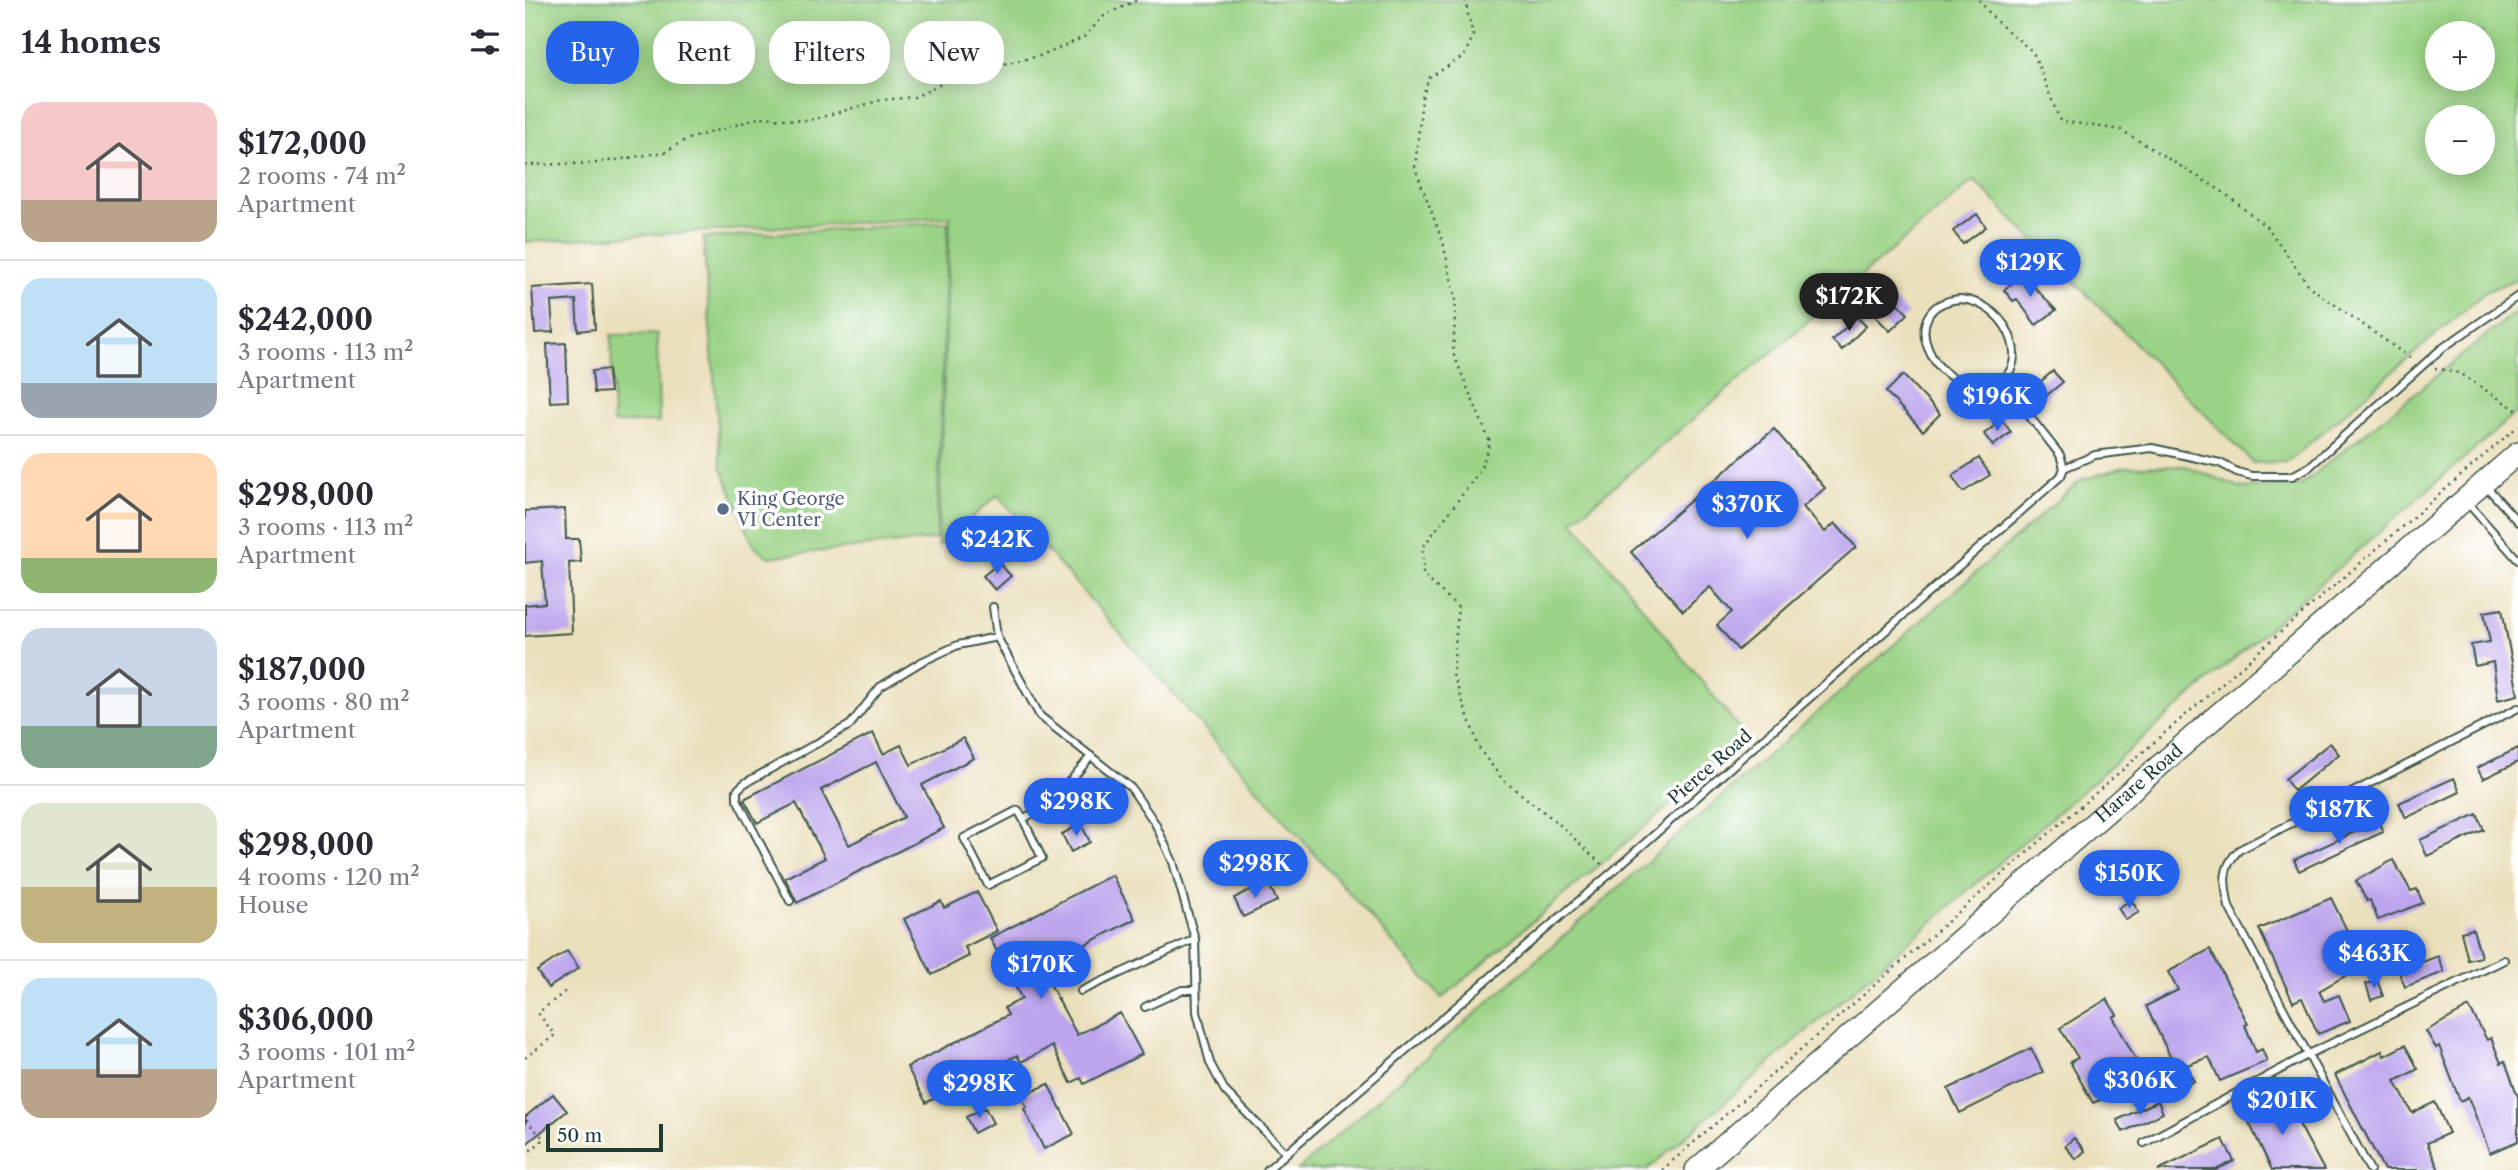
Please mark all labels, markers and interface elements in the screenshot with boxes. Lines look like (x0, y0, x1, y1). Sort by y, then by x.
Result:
chip: Buy (546, 21, 639, 84)
chip: Rent (653, 21, 755, 84)
chip: Filters (769, 21, 890, 84)
chip: New (904, 21, 1004, 84)
map controls (2425, 21, 2495, 175)
button: + (2425, 21, 2495, 91)
icon: filters (466, 23, 504, 61)
text: 14 homes (21, 24, 161, 61)
button: − (2425, 105, 2495, 175)
text: $172,000 (238, 125, 367, 162)
icon: home (77, 130, 161, 214)
text: 2 rooms · 74 m² (238, 162, 406, 190)
text: Apartment (238, 190, 356, 218)
pin: $129K (1981, 240, 2079, 299)
text: $129K (1996, 248, 2064, 276)
pin: $172K (1800, 274, 1898, 333)
text: $172K (1815, 282, 1883, 310)
text: $242,000 (238, 301, 373, 338)
icon: home (77, 306, 161, 390)
text: 3 rooms · 113 m² (238, 338, 414, 366)
text: Apartment (238, 366, 356, 394)
pin: $196K (1948, 374, 2046, 433)
text: $196K (1962, 382, 2032, 410)
text: $298,000 (238, 476, 374, 513)
icon: home (77, 481, 161, 565)
pin: $370K (1698, 482, 1796, 541)
place label: King George VI Center (736, 488, 845, 531)
text: $370K (1712, 490, 1782, 518)
marker: King George VI Center (715, 501, 731, 517)
text: 3 rooms · 113 m² (238, 513, 414, 541)
pin: $242K (948, 516, 1046, 576)
text: $242K (961, 525, 1033, 553)
text: Apartment (238, 541, 356, 569)
text: $187,000 (238, 651, 366, 688)
icon: home (77, 656, 161, 740)
text: 3 rooms · 80 m² (238, 688, 410, 716)
text: Apartment (238, 716, 356, 744)
street label: Pierce Road (1664, 725, 1756, 809)
street label: Harare Road (2091, 739, 2187, 827)
pin: $298K (1027, 778, 1125, 838)
pin: $187K (2290, 786, 2388, 846)
text: $298K (1040, 787, 1112, 815)
text: $187K (2305, 795, 2373, 823)
text: $298,000 (238, 826, 374, 863)
icon: home (77, 831, 161, 915)
pin: $298K (1206, 841, 1304, 900)
text: $298K (1219, 849, 1291, 877)
pin: $150K (2080, 850, 2178, 910)
text: $150K (2095, 859, 2163, 887)
text: 4 rooms · 120 m² (238, 863, 420, 891)
text: House (238, 891, 308, 919)
pin: $463K (2325, 930, 2423, 990)
text: $463K (2338, 939, 2410, 967)
pin: $170K (992, 942, 1090, 1001)
text: $170K (1007, 950, 1075, 978)
text: $306,000 (238, 1001, 374, 1038)
icon: home (77, 1006, 161, 1090)
text: 3 rooms · 101 m² (238, 1038, 415, 1066)
pin: $306K (2091, 1058, 2189, 1117)
pin: $298K (930, 1060, 1028, 1120)
text: Apartment (238, 1066, 356, 1094)
text: $306K (2104, 1066, 2176, 1094)
text: $298K (943, 1069, 1015, 1097)
pin: $201K (2233, 1078, 2331, 1137)
text: $201K (2247, 1086, 2317, 1114)
scale bar (546, 1121, 663, 1153)
text: 50 m (557, 1124, 602, 1147)

